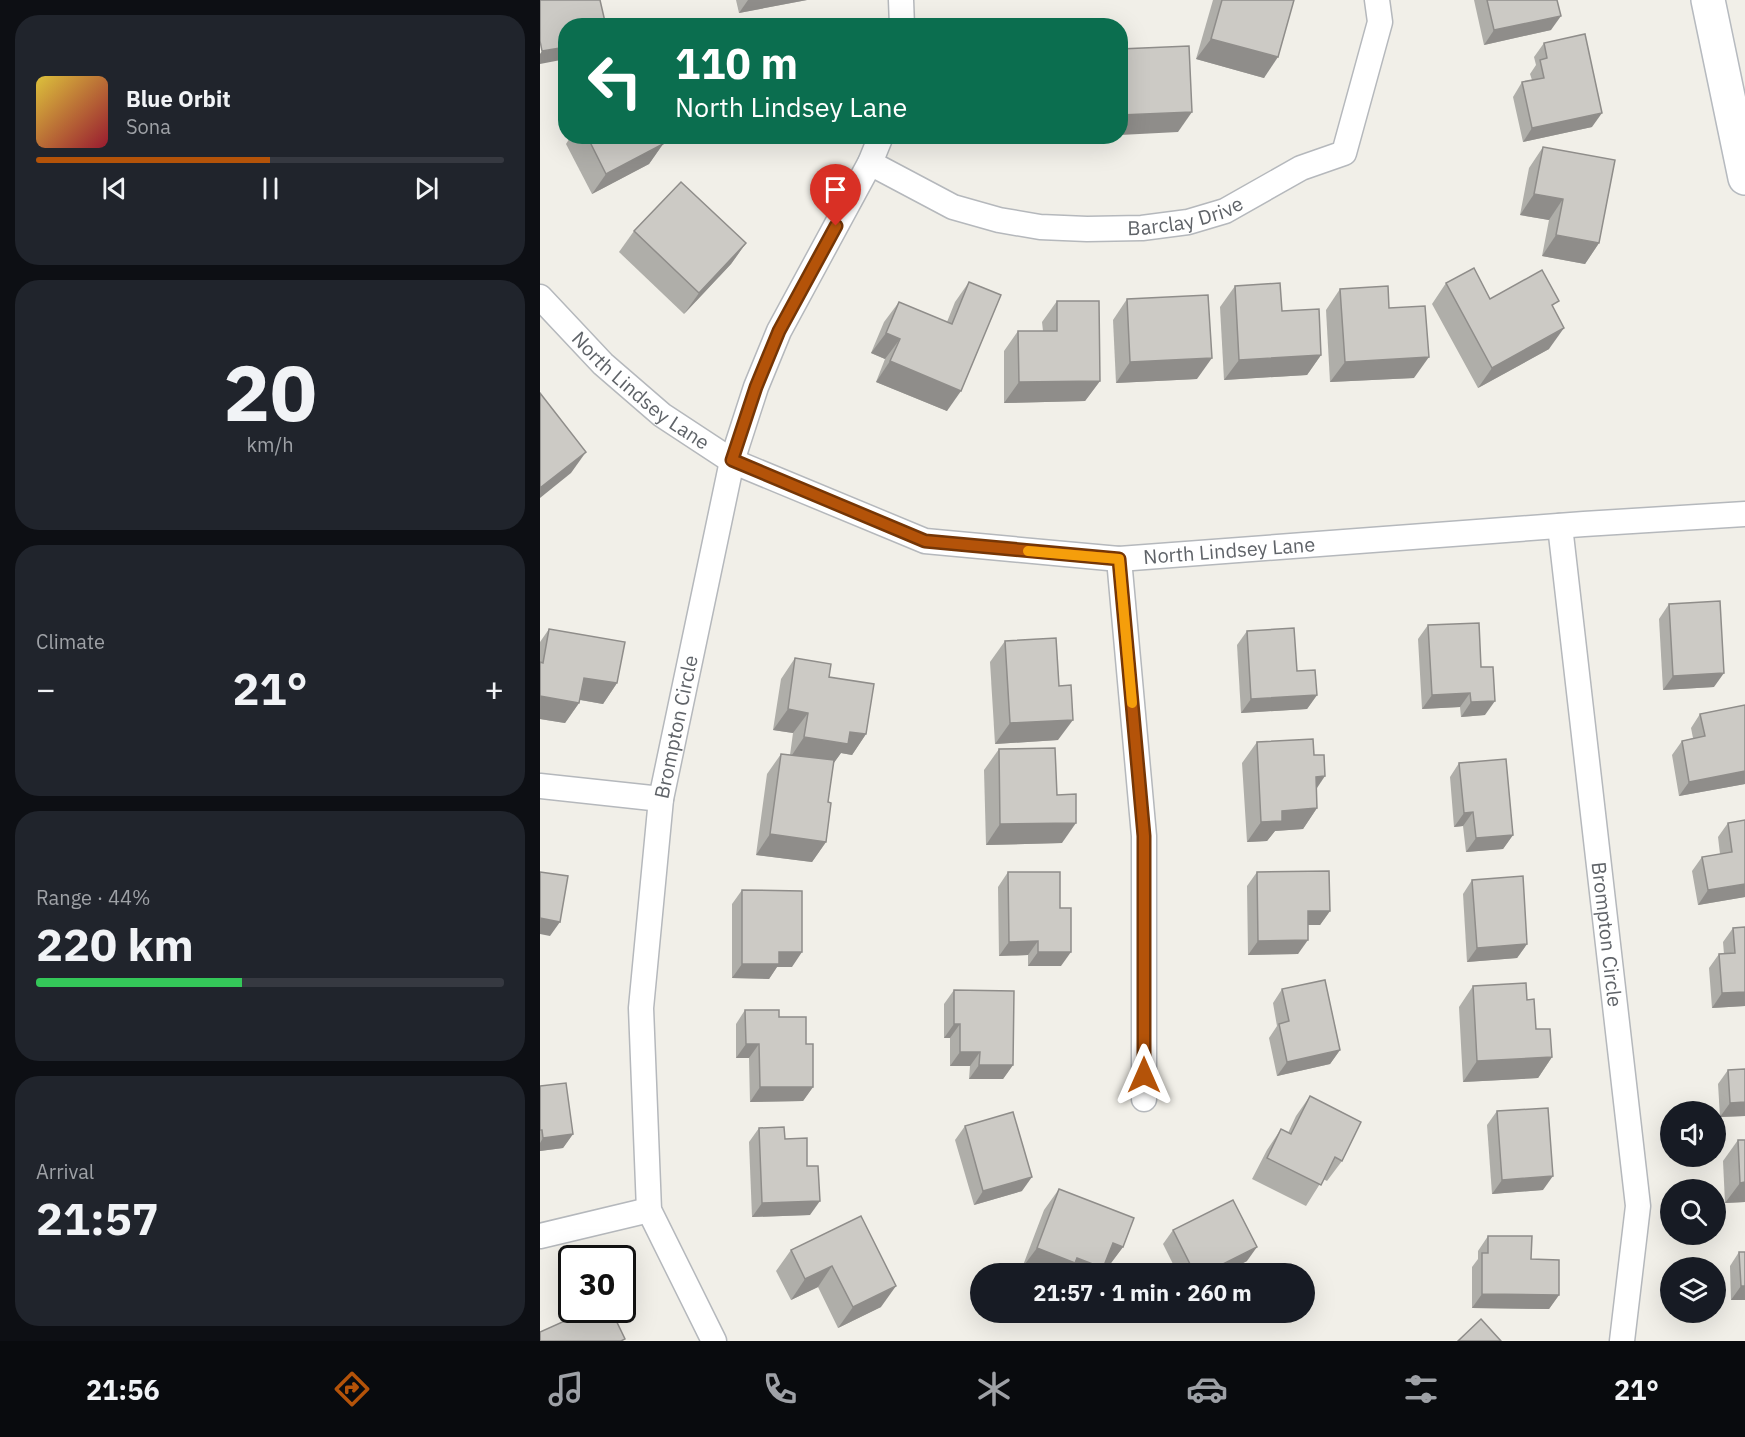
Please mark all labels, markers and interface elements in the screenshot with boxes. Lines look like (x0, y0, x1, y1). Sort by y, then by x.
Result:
text: 110 m (675, 36, 798, 91)
icon: left (576, 42, 654, 120)
text: Blue Orbit (126, 84, 231, 113)
text: North Lindsey Lane (675, 89, 907, 124)
text: Sona (126, 113, 171, 140)
pin (810, 164, 861, 226)
icon: previous (98, 172, 131, 205)
icon: pause (254, 172, 287, 205)
icon: next (410, 172, 443, 205)
icon: arrive (819, 173, 852, 206)
street label: Barclay Drive (1127, 190, 1248, 241)
street label: North Lindsey Lane (566, 325, 715, 456)
text: 20 (223, 341, 317, 442)
text: km/h (246, 431, 294, 458)
street label: North Lindsey Lane (1142, 530, 1316, 570)
text: Climate (36, 628, 105, 655)
street label: Brompton Circle (647, 653, 704, 801)
text: 21° (232, 659, 308, 717)
text: − (36, 667, 56, 710)
text: + (484, 667, 504, 710)
street label: Brompton Circle (1586, 860, 1629, 1008)
text: Range · 44% (36, 884, 151, 911)
text: 220 km (36, 915, 194, 973)
position arrow (1112, 1043, 1176, 1107)
map controls (1660, 1101, 1726, 1323)
button: sound (1660, 1101, 1726, 1167)
text: Arrival (36, 1158, 94, 1185)
button: search (1660, 1179, 1726, 1245)
text: 21:57 (36, 1189, 159, 1247)
speed limit sign: 30 (558, 1245, 636, 1323)
button: layers (1660, 1257, 1726, 1323)
text: 21:57 · 1 min · 260 m (1033, 1278, 1252, 1307)
icon: directions (331, 1368, 373, 1410)
icon: music (545, 1368, 587, 1410)
icon: phone (759, 1368, 801, 1410)
icon: climate (973, 1368, 1015, 1410)
icon: car (1186, 1368, 1228, 1410)
icon: filters (1400, 1368, 1442, 1410)
text: 21:56 (86, 1372, 160, 1407)
text: 21° (1614, 1372, 1659, 1407)

